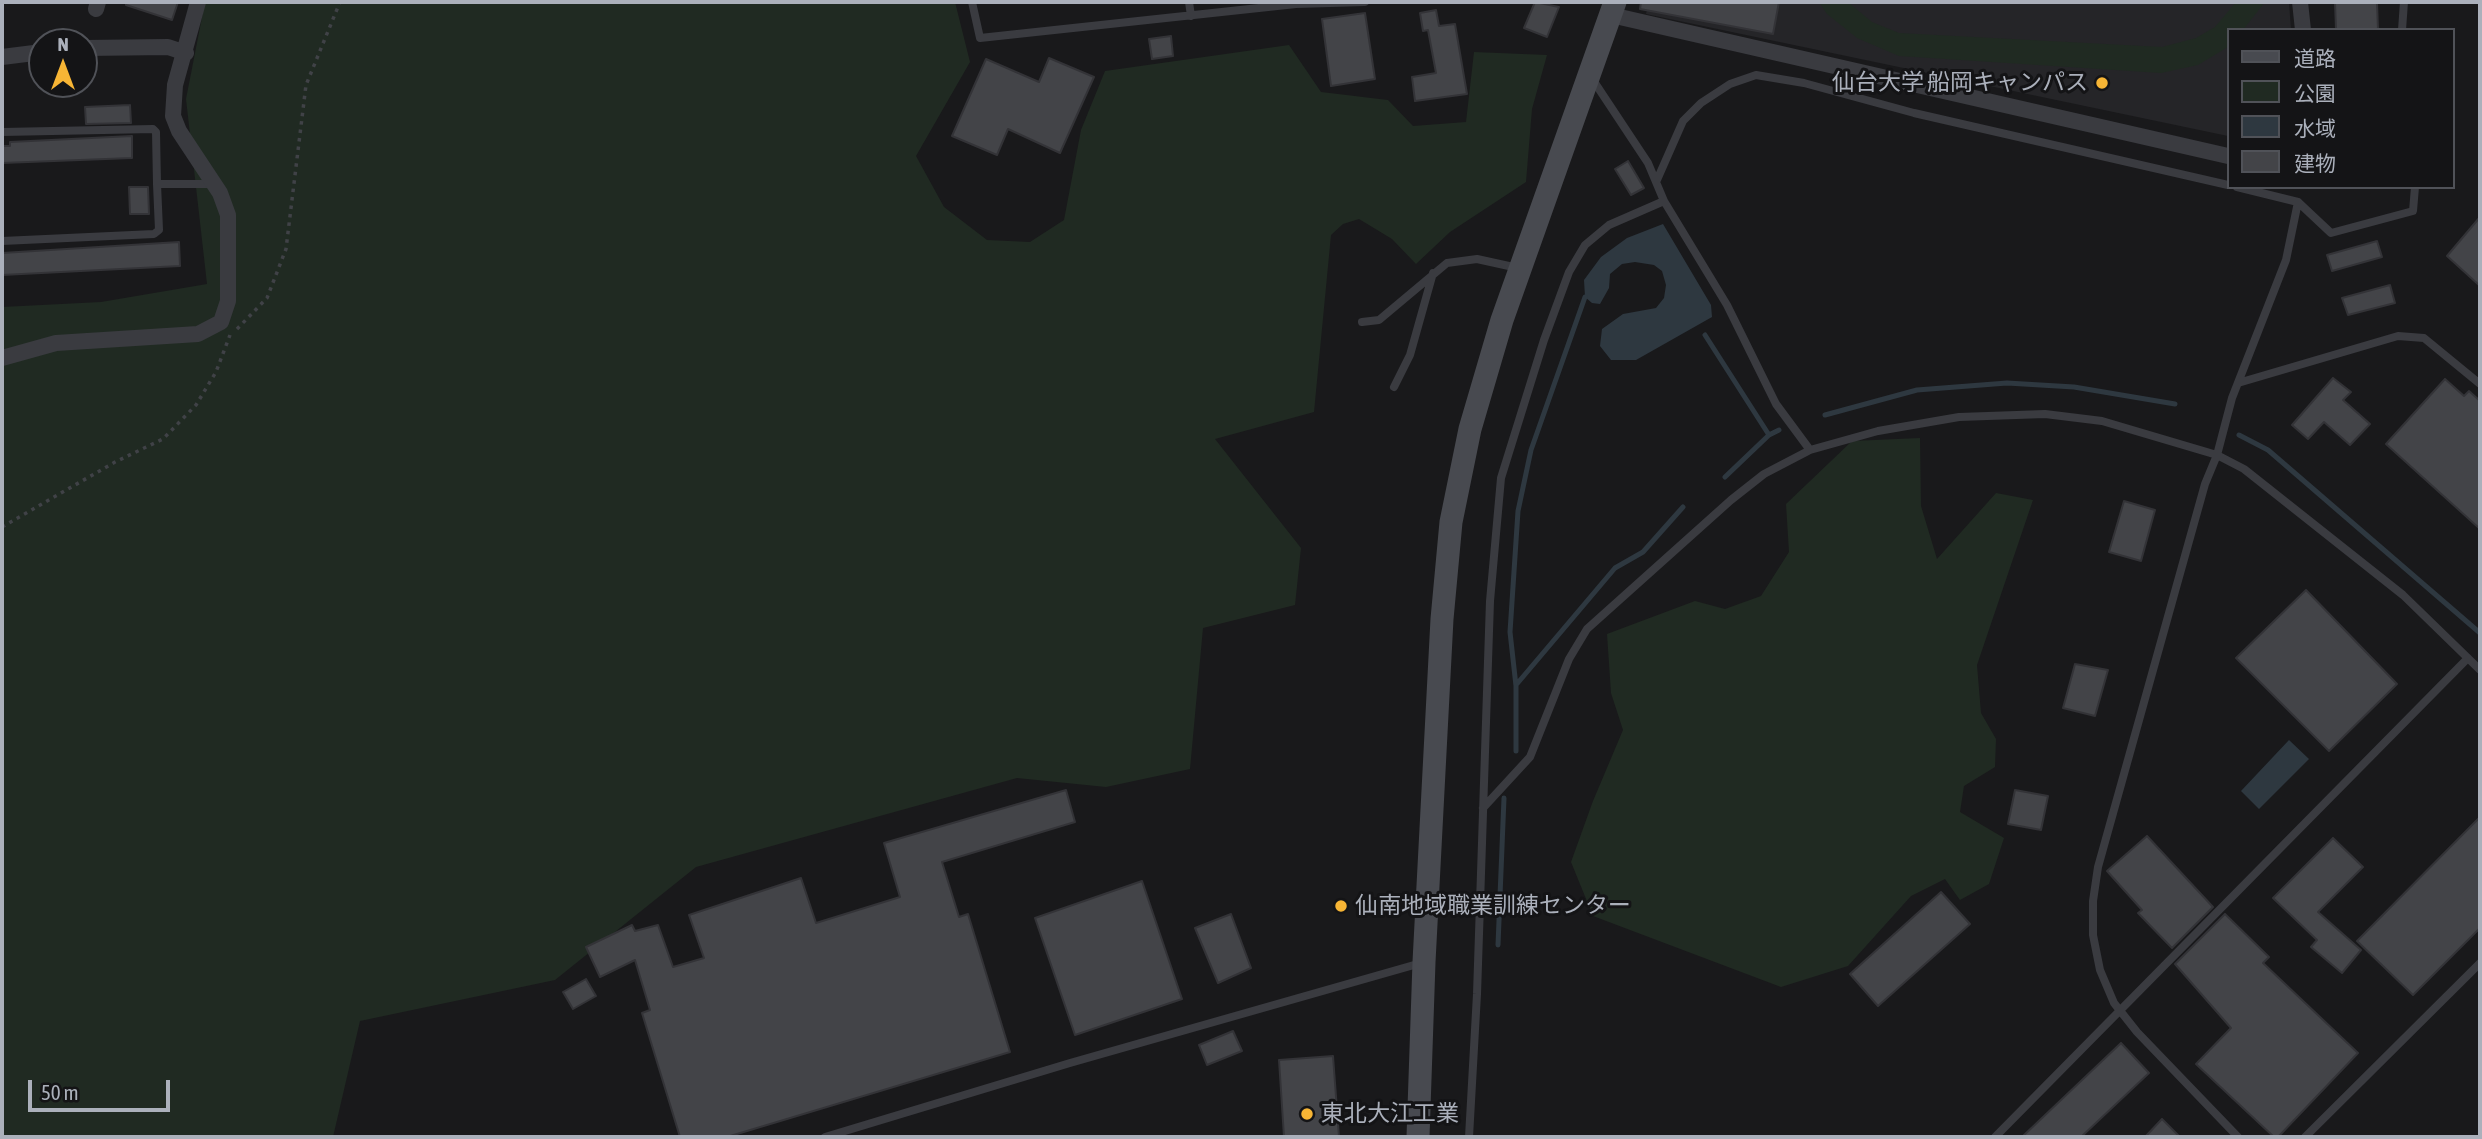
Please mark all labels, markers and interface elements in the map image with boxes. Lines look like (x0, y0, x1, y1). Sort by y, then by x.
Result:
north arrow (28, 28, 98, 98)
legend (2226, 28, 2454, 189)
text: N (57, 33, 69, 55)
text: 道路 (2294, 46, 2336, 70)
place label: 仙台大学 船岡キャンパス (1832, 69, 2088, 97)
marker: 仙台大学 船岡キャンパス (2094, 75, 2110, 91)
text: 公園 (2294, 81, 2336, 105)
text: 水域 (2294, 116, 2336, 140)
text: 建物 (2294, 151, 2336, 175)
place label: 仙南地域職業訓練センター (1355, 892, 1631, 920)
marker: 仙南地域職業訓練センター (1333, 898, 1349, 914)
scale bar (32, 1066, 173, 1110)
text: 50 m (41, 1080, 79, 1104)
place label: 東北大江工業 (1321, 1100, 1459, 1128)
marker: 東北大江工業 (1299, 1106, 1315, 1122)

